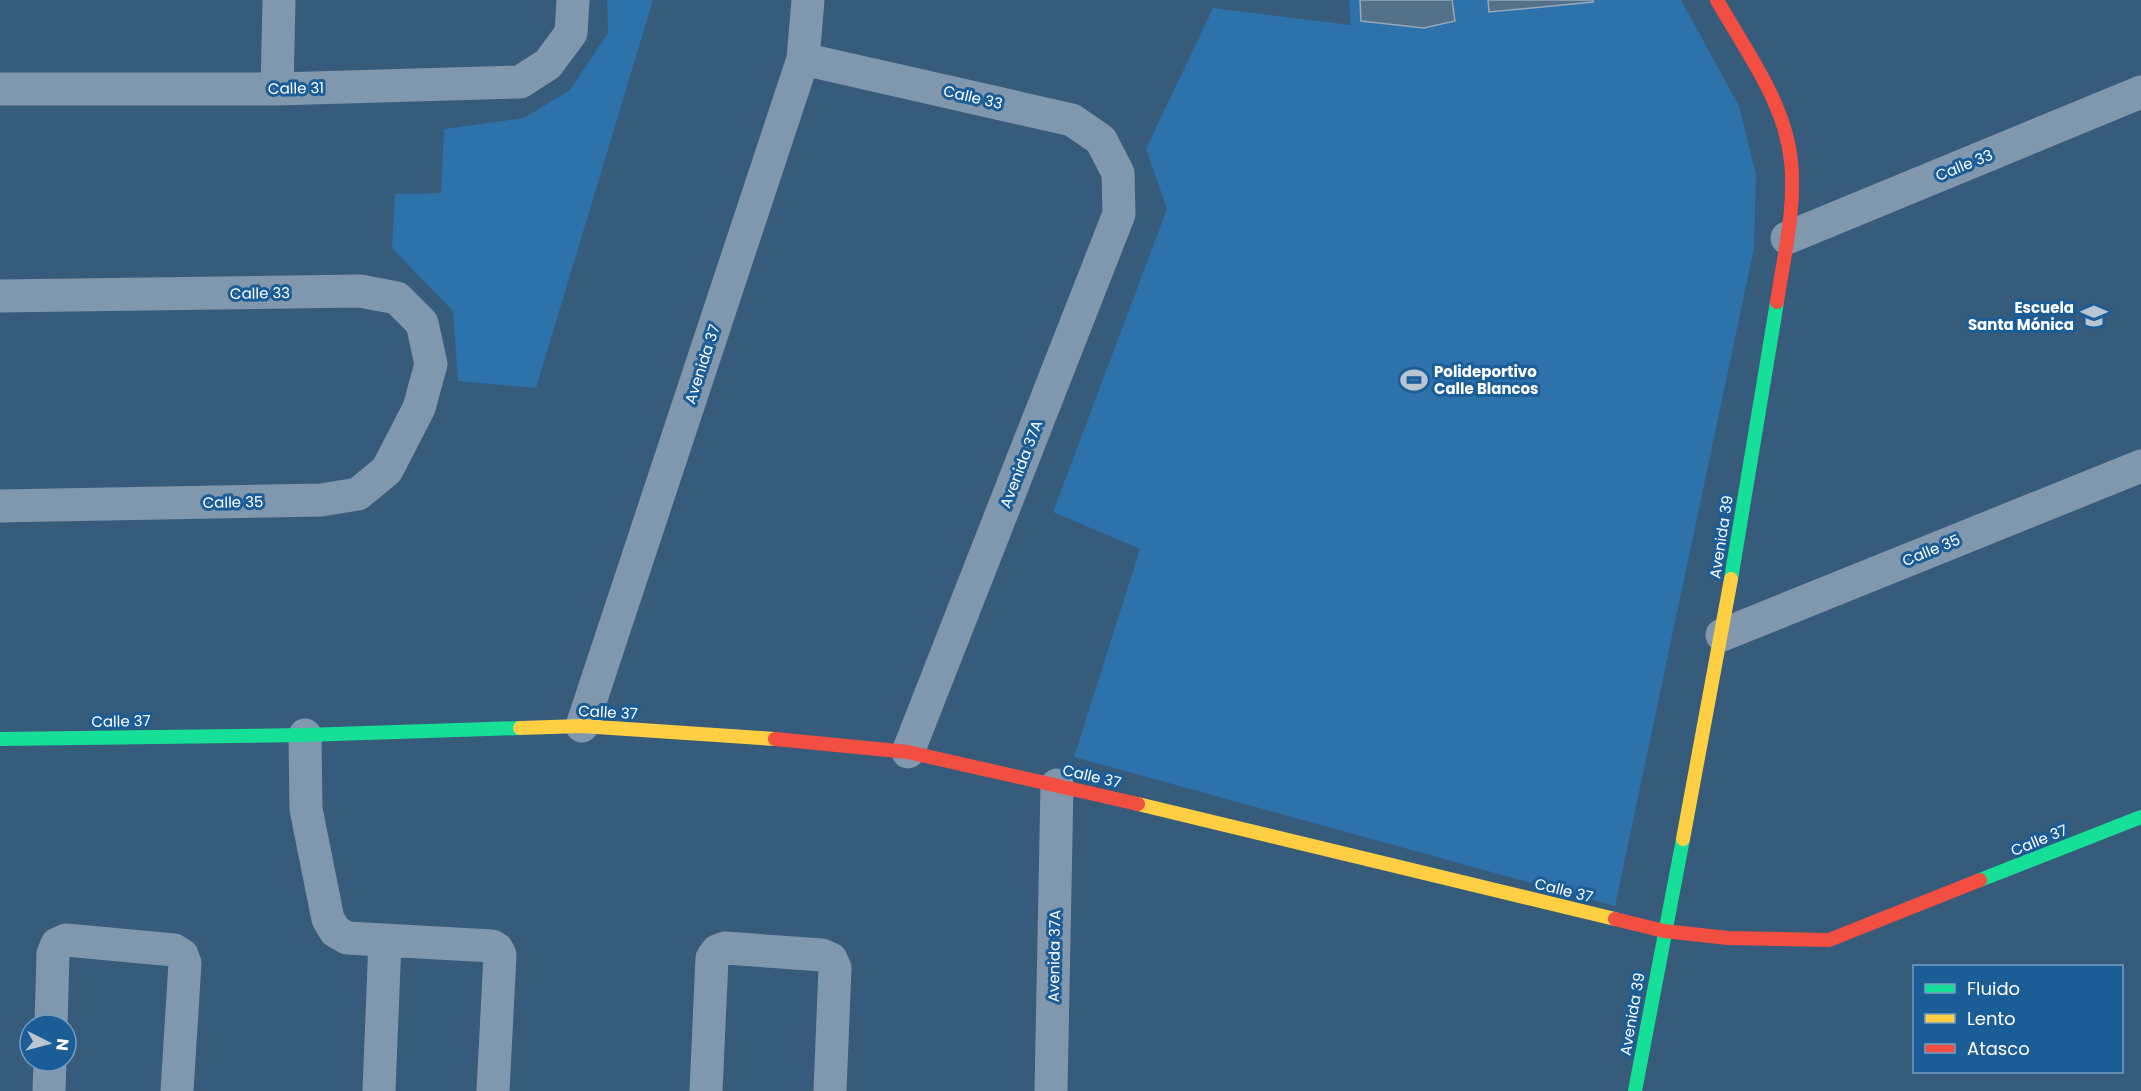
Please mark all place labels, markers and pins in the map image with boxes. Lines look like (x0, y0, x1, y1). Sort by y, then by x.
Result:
place label: Escuela Santa Mónica (1968, 297, 2074, 335)
school or university icon: Escuela Santa Mónica (2079, 301, 2109, 331)
place label: Polideportivo Calle Blancos (1434, 361, 1539, 399)
sports icon: Polideportivo Calle Blancos (1399, 365, 1429, 395)

